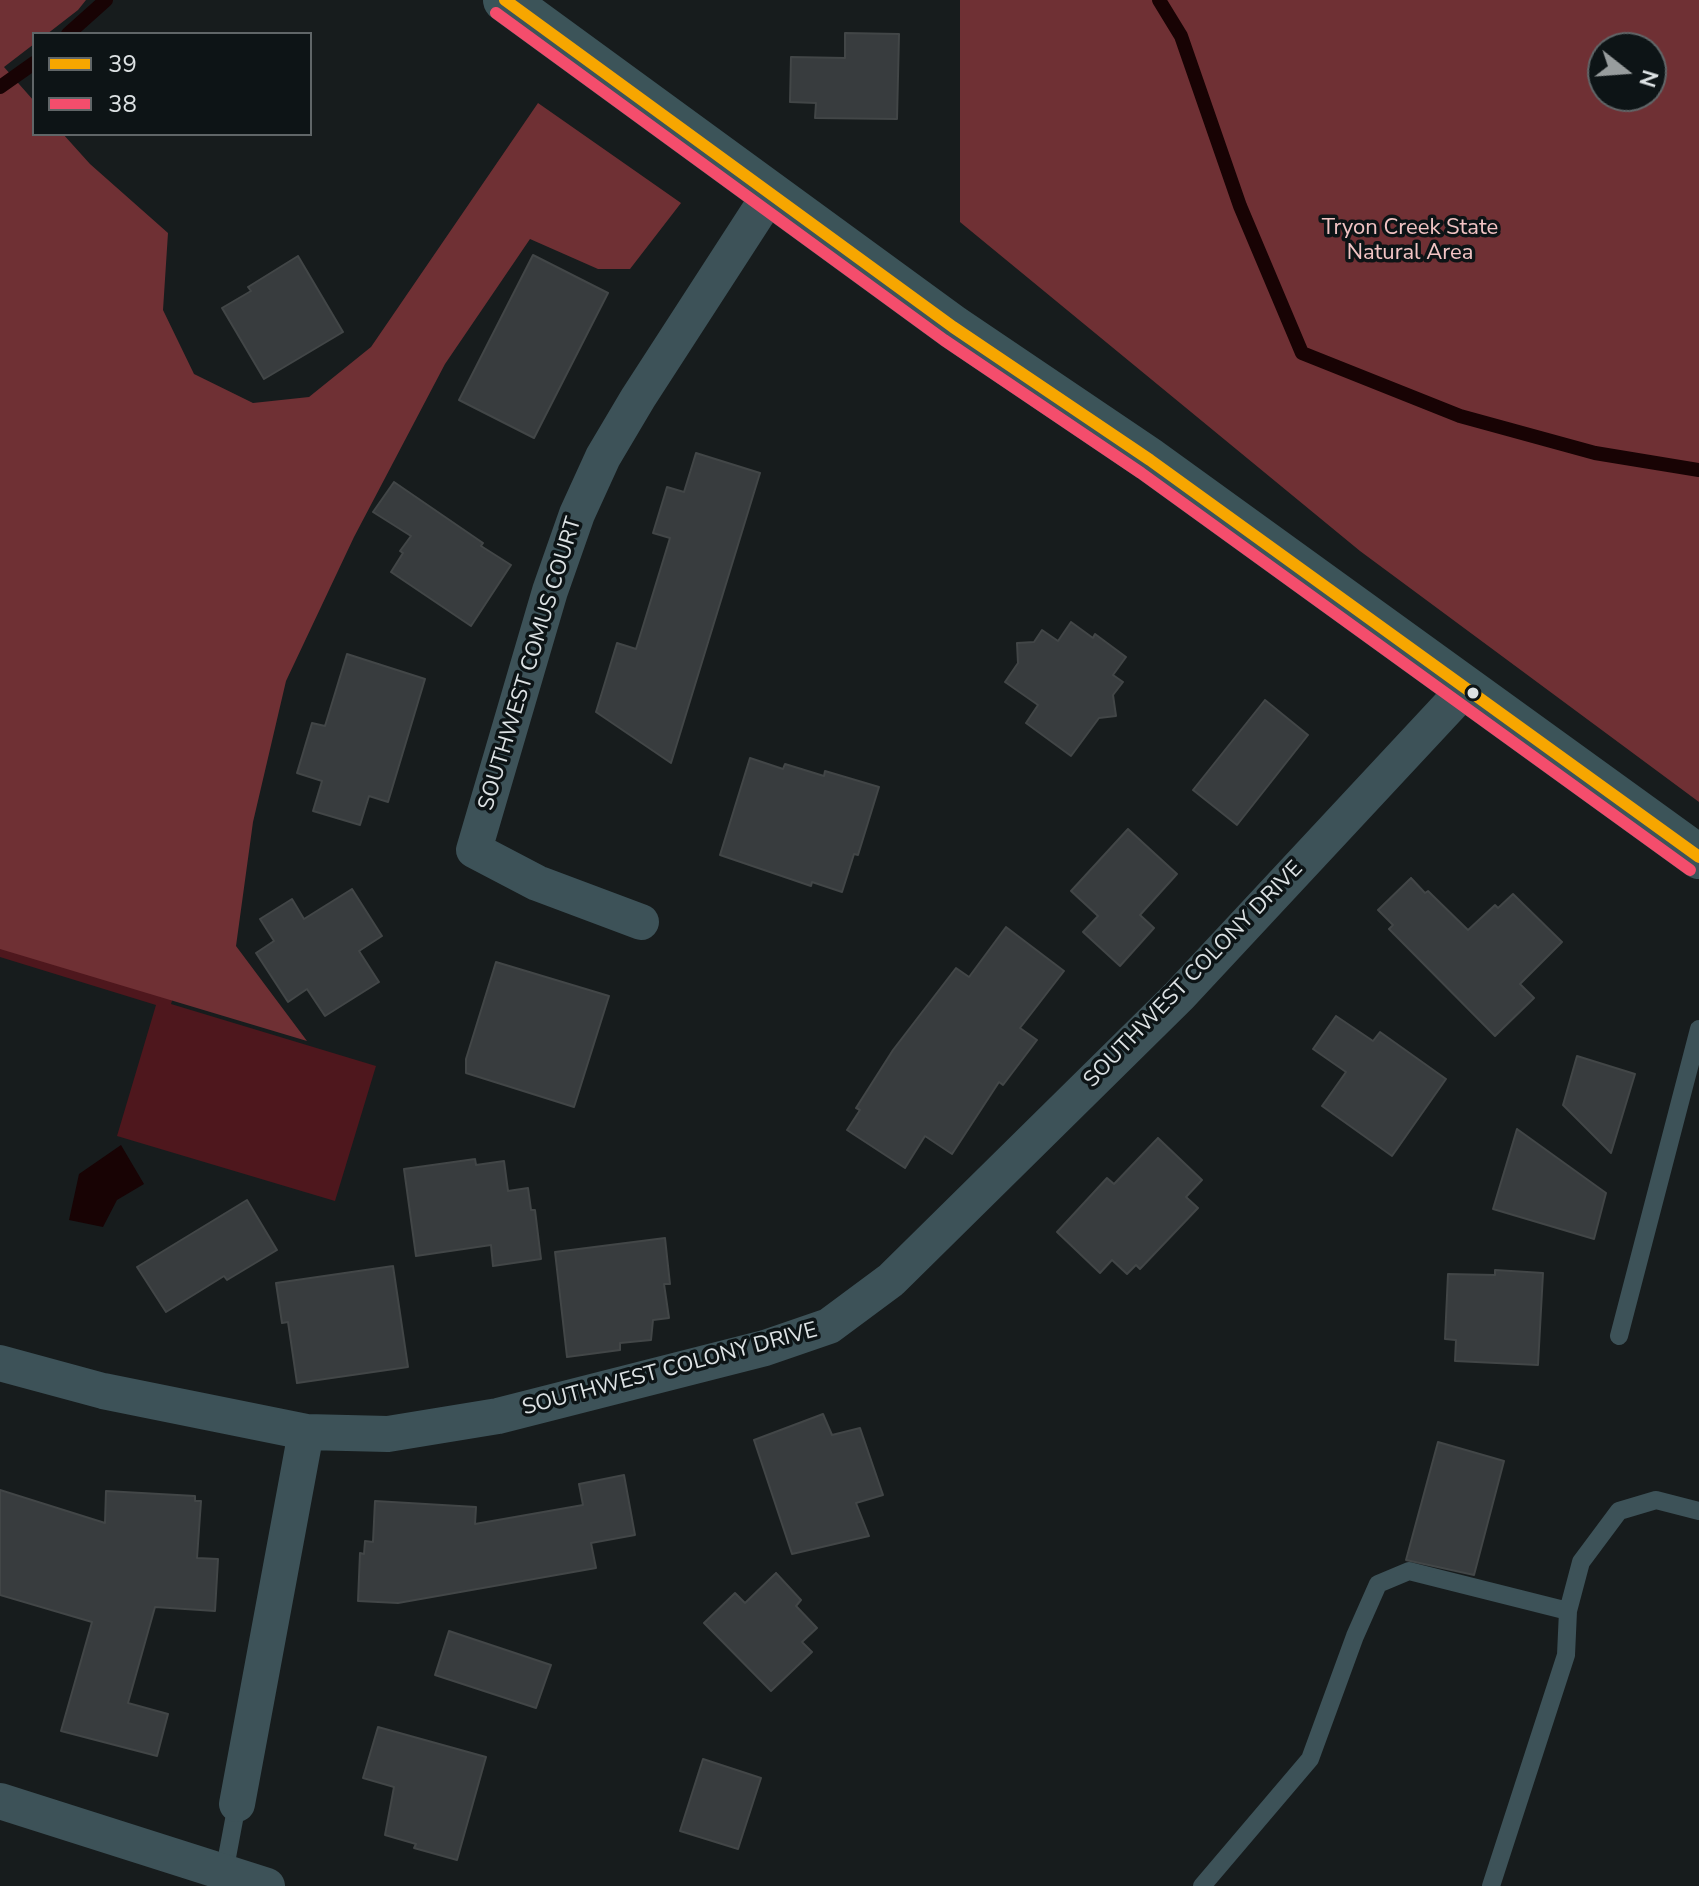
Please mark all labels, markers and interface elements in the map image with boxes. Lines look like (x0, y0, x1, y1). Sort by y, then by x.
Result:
legend (32, 32, 312, 136)
north arrow (1587, 32, 1667, 112)
text: 39 (108, 48, 137, 80)
text: N (1631, 66, 1665, 91)
text: 38 (108, 88, 137, 120)
park label: Tryon Creek State Natural Area (1322, 216, 1498, 268)
street label: SOUTHWEST COMUS COURT (474, 514, 588, 814)
unlabelled marker (1465, 685, 1481, 701)
street label: SOUTHWEST COLONY DRIVE (1079, 856, 1309, 1094)
street label: SOUTHWEST COLONY DRIVE (520, 1318, 820, 1422)

